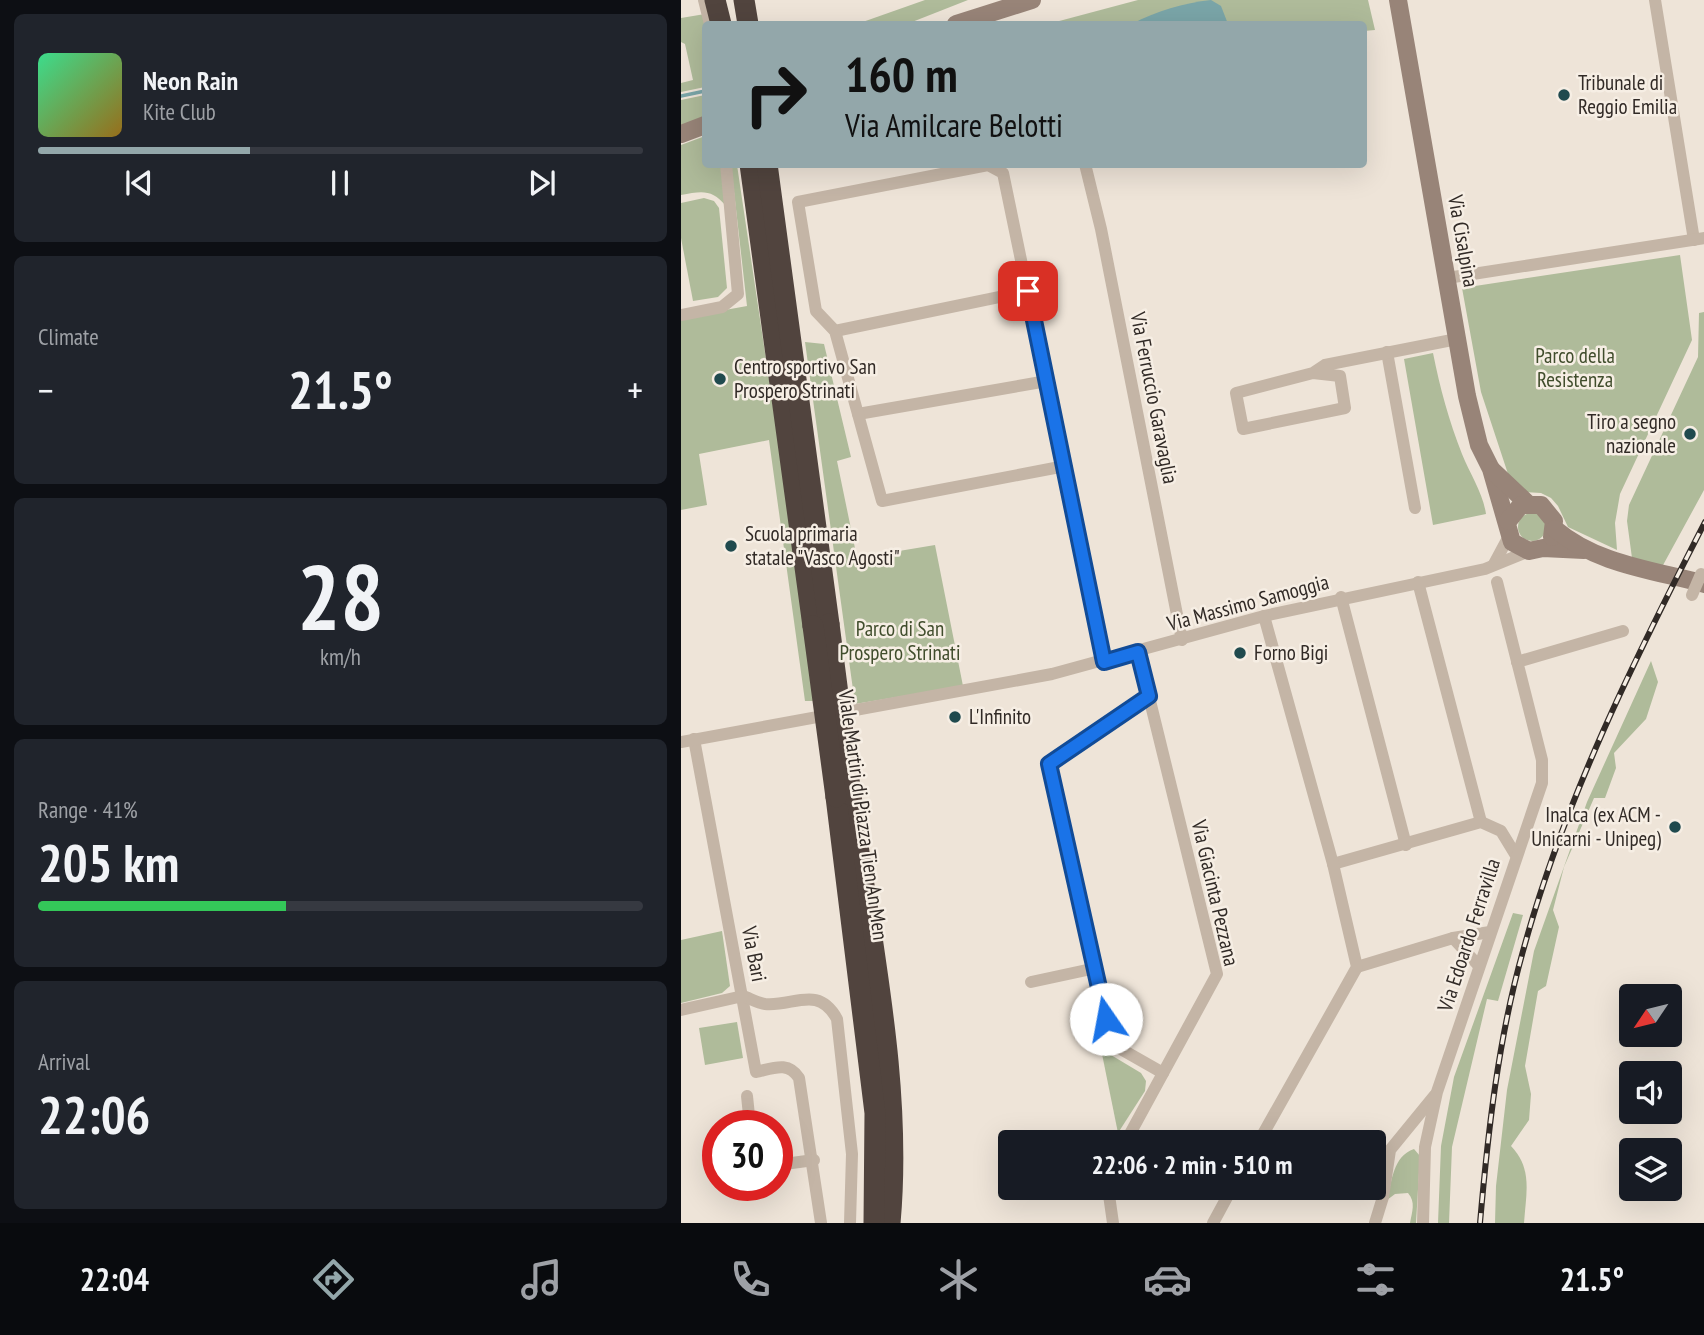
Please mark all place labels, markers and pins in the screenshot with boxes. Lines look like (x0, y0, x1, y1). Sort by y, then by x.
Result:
place label: Tribunale di Reggio Emilia (1578, 69, 1677, 120)
marker: Tribunale di Reggio Emilia (1556, 87, 1572, 103)
pin (998, 261, 1058, 321)
place label: Centro sportivo San Prospero Strinati (734, 353, 876, 404)
marker: Centro sportivo San Prospero Strinati (712, 371, 728, 387)
place label: Tiro a segno nazionale (1587, 408, 1676, 459)
marker: Tiro a segno nazionale (1682, 426, 1698, 442)
place label: Scuola primaria statale "Vasco Agosti" (745, 520, 900, 571)
marker: Scuola primaria statale "Vasco Agosti" (723, 538, 739, 554)
place label: Forno Bigi (1254, 639, 1328, 666)
marker: Forno Bigi (1232, 645, 1248, 661)
place label: L'Infinito (969, 703, 1031, 730)
marker: L'Infinito (947, 709, 963, 725)
place label: Inalca (ex ACM - Unicarni - Unipeg) (1531, 801, 1661, 852)
marker: Inalca (ex ACM - Unicarni - Unipeg) (1667, 819, 1683, 835)

